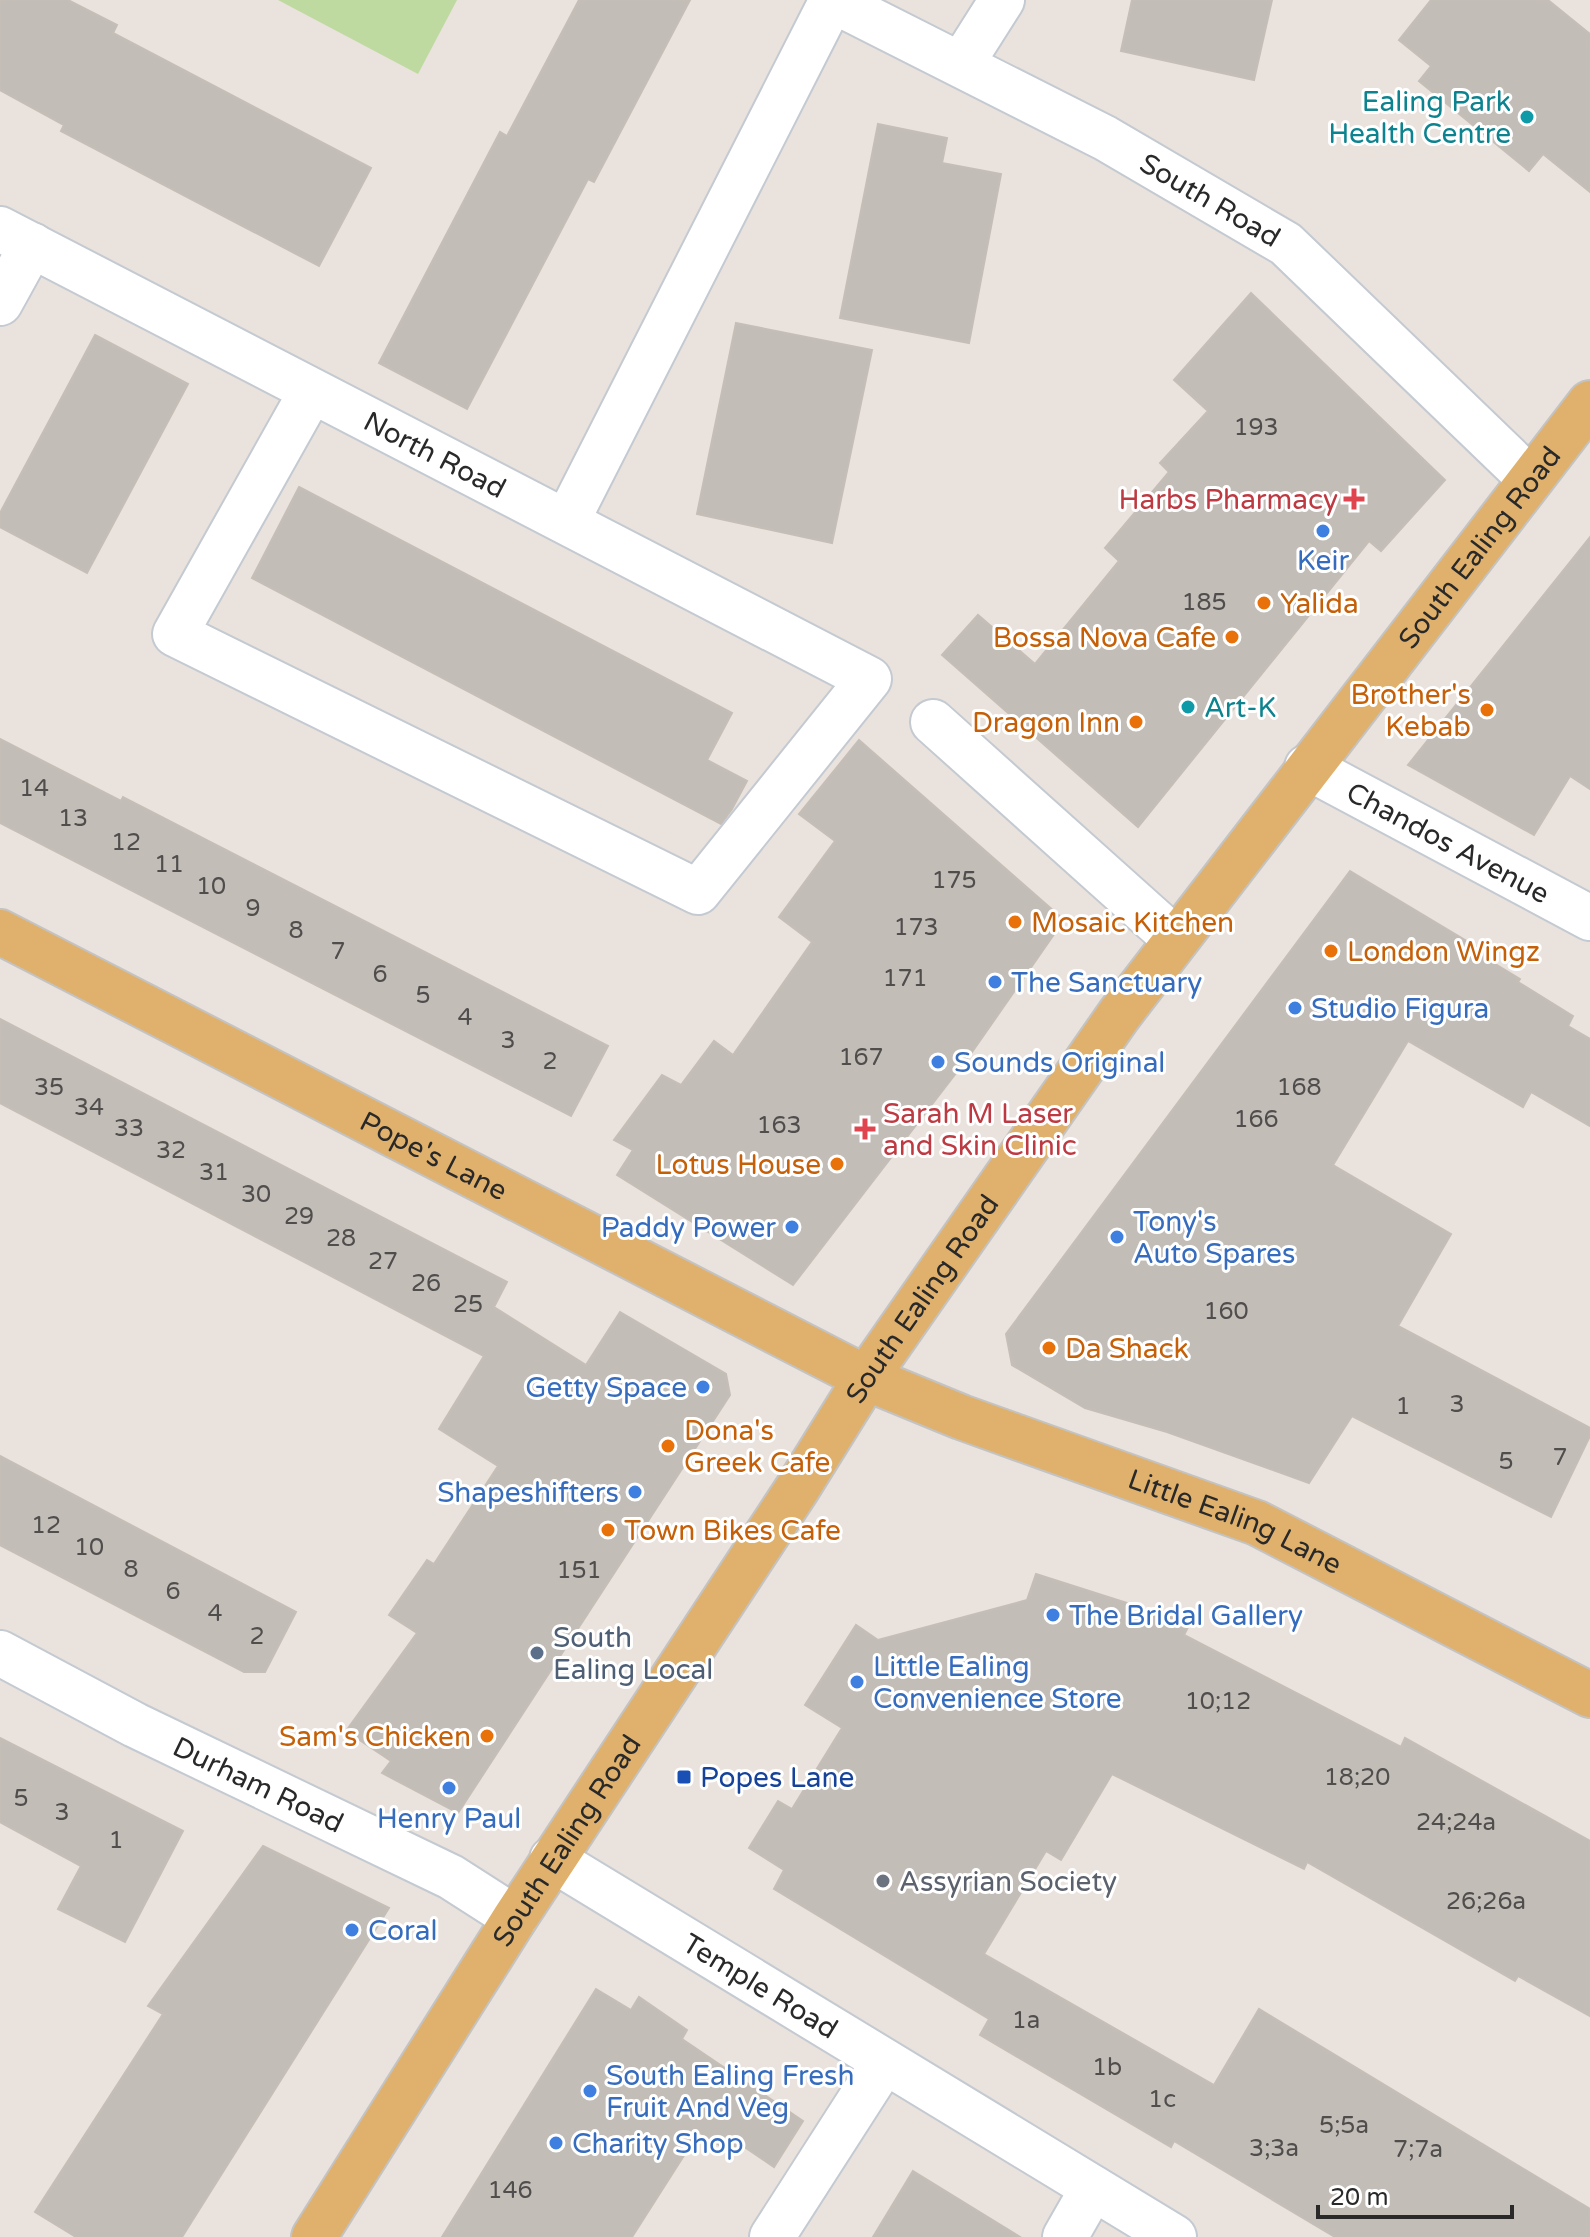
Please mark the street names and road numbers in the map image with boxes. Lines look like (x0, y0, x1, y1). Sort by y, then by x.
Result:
street label: South Road (1134, 146, 1286, 255)
street label: North Road (358, 404, 511, 506)
street label: South Ealing Road (1391, 440, 1568, 656)
street label: Chandos Avenue (1340, 775, 1555, 911)
street label: Pope's Lane (354, 1104, 513, 1208)
street label: South Ealing Road (839, 1188, 1007, 1410)
street label: Little Ealing Lane (1123, 1462, 1347, 1582)
street label: South Ealing Road (485, 1729, 649, 1953)
street label: Durham Road (167, 1730, 349, 1841)
street label: Temple Road (676, 1927, 844, 2047)

